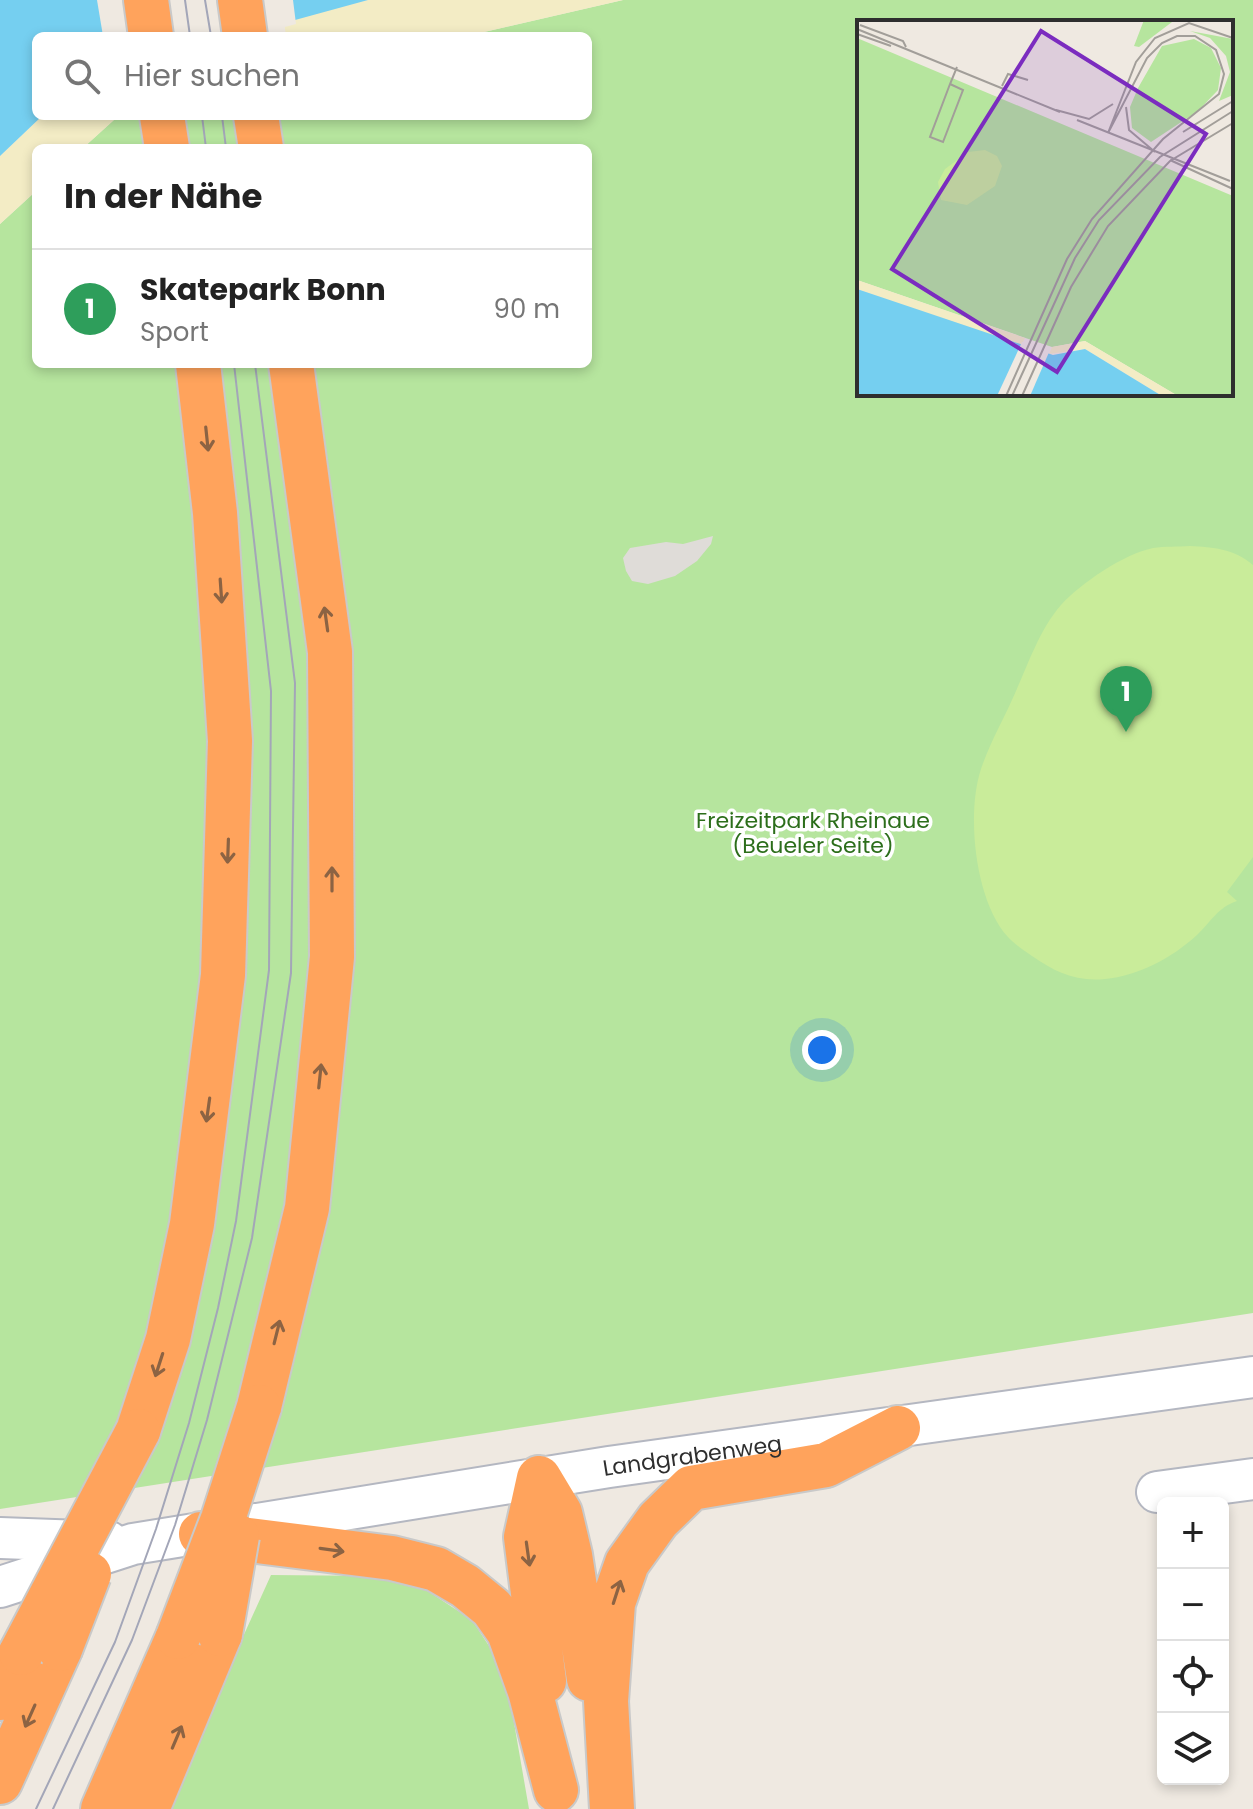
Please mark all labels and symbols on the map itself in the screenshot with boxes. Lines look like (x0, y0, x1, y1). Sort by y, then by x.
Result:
inset map (857, 20, 1233, 396)
one-way arrow (200, 425, 215, 452)
one-way arrow (214, 577, 229, 604)
one-way arrow (318, 607, 333, 632)
pin: 1 (1100, 666, 1152, 732)
park label: Freizeitpark Rheinaue (Beueler Seite) (696, 805, 930, 861)
one-way arrow (220, 837, 235, 864)
one-way arrow (324, 866, 340, 893)
your location (802, 1030, 842, 1070)
one-way arrow (313, 1063, 328, 1090)
one-way arrow (200, 1097, 215, 1122)
one-way arrow (270, 1319, 285, 1345)
one-way arrow (151, 1352, 166, 1377)
street label: Landgrabenweg (600, 1428, 784, 1483)
one-way arrow (521, 1541, 536, 1566)
one-way arrow (319, 1543, 344, 1558)
one-way arrow (611, 1580, 625, 1605)
one-way arrow (22, 1703, 37, 1727)
one-way arrow (170, 1725, 185, 1750)

